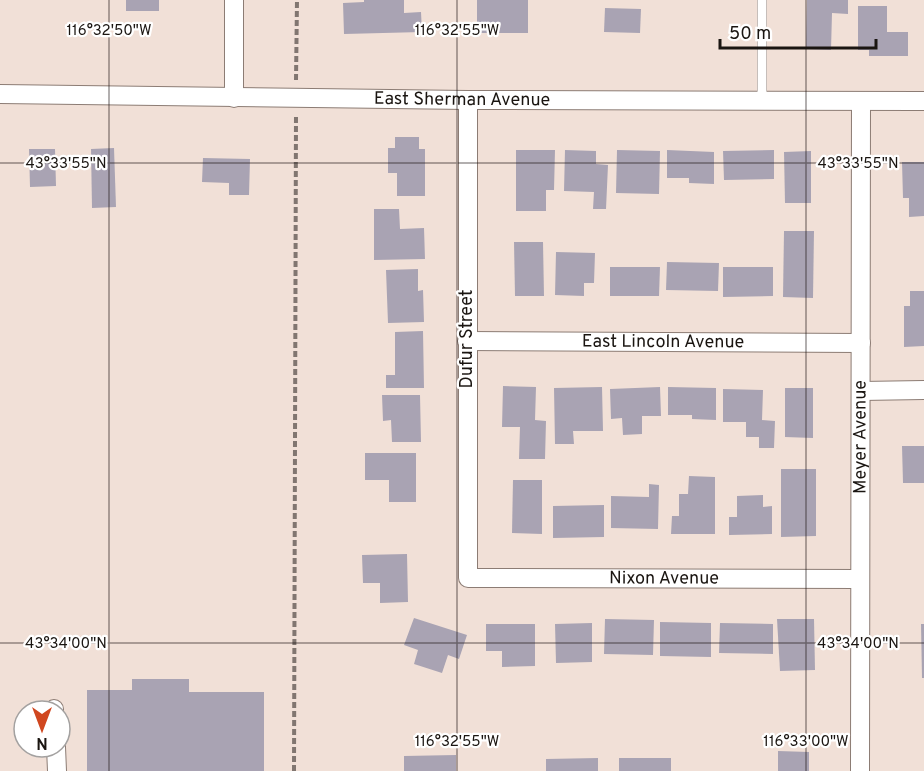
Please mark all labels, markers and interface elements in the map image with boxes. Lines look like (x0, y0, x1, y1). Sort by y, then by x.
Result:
scale bar (720, 12, 876, 50)
text: 116°32'50"W (67, 22, 151, 41)
text: 116°32'55"W (415, 22, 499, 41)
text: 50 m (729, 23, 771, 46)
street label: East Sherman Avenue (374, 87, 550, 112)
text: 43°33'55"N (25, 155, 107, 174)
text: 43°33'55"N (817, 155, 899, 174)
street label: Dufur Street (456, 289, 479, 389)
street label: East Lincoln Avenue (582, 330, 744, 354)
street label: Meyer Avenue (849, 380, 872, 494)
street label: Nixon Avenue (609, 567, 719, 590)
text: 43°34'00"N (25, 635, 107, 654)
text: 43°34'00"N (817, 635, 899, 654)
north arrow (12, 699, 72, 759)
text: N (36, 732, 48, 752)
text: 116°32'55"W (415, 733, 499, 752)
text: 116°33'00"W (763, 733, 849, 752)

